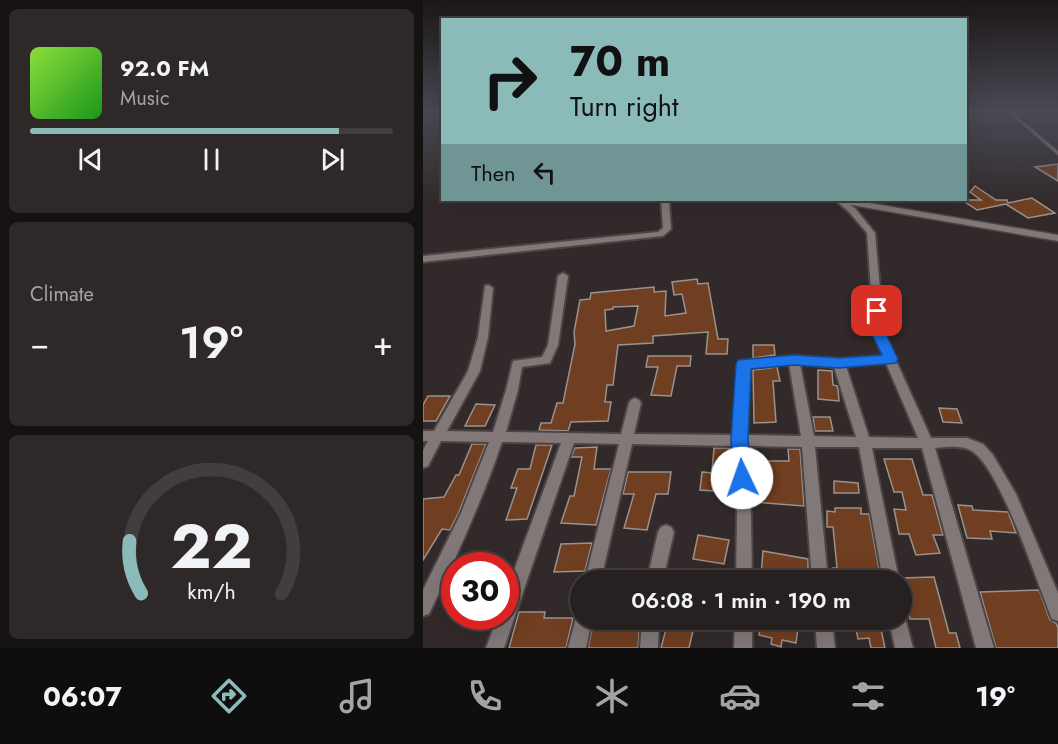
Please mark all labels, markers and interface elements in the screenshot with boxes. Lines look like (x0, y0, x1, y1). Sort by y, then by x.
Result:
text: 70 m (570, 31, 670, 92)
icon: right (471, 42, 549, 120)
text: 92.0 FM (120, 52, 209, 84)
text: Music (120, 84, 170, 113)
text: Turn right (570, 87, 678, 126)
icon: previous (74, 143, 107, 176)
icon: pause (195, 143, 228, 176)
icon: next (316, 143, 349, 176)
icon: left (528, 156, 561, 189)
text: Then (471, 157, 516, 189)
text: Climate (30, 280, 94, 309)
pin (851, 285, 902, 336)
icon: arrive (860, 294, 893, 327)
text: 19° (179, 310, 243, 375)
text: − (30, 320, 49, 367)
text: + (373, 320, 393, 367)
position arrow (710, 446, 774, 510)
text: 22 (171, 501, 252, 591)
speed limit sign: 30 (441, 552, 519, 630)
text: km/h (187, 576, 236, 607)
text: 06:08 · 1 min · 190 m (631, 584, 851, 616)
icon: directions (208, 675, 250, 717)
icon: music (336, 675, 378, 717)
icon: phone (464, 675, 506, 717)
icon: climate (591, 675, 633, 717)
icon: car (719, 675, 761, 717)
icon: filters (847, 675, 889, 717)
text: 06:07 (43, 677, 122, 716)
text: 19° (975, 677, 1015, 716)

